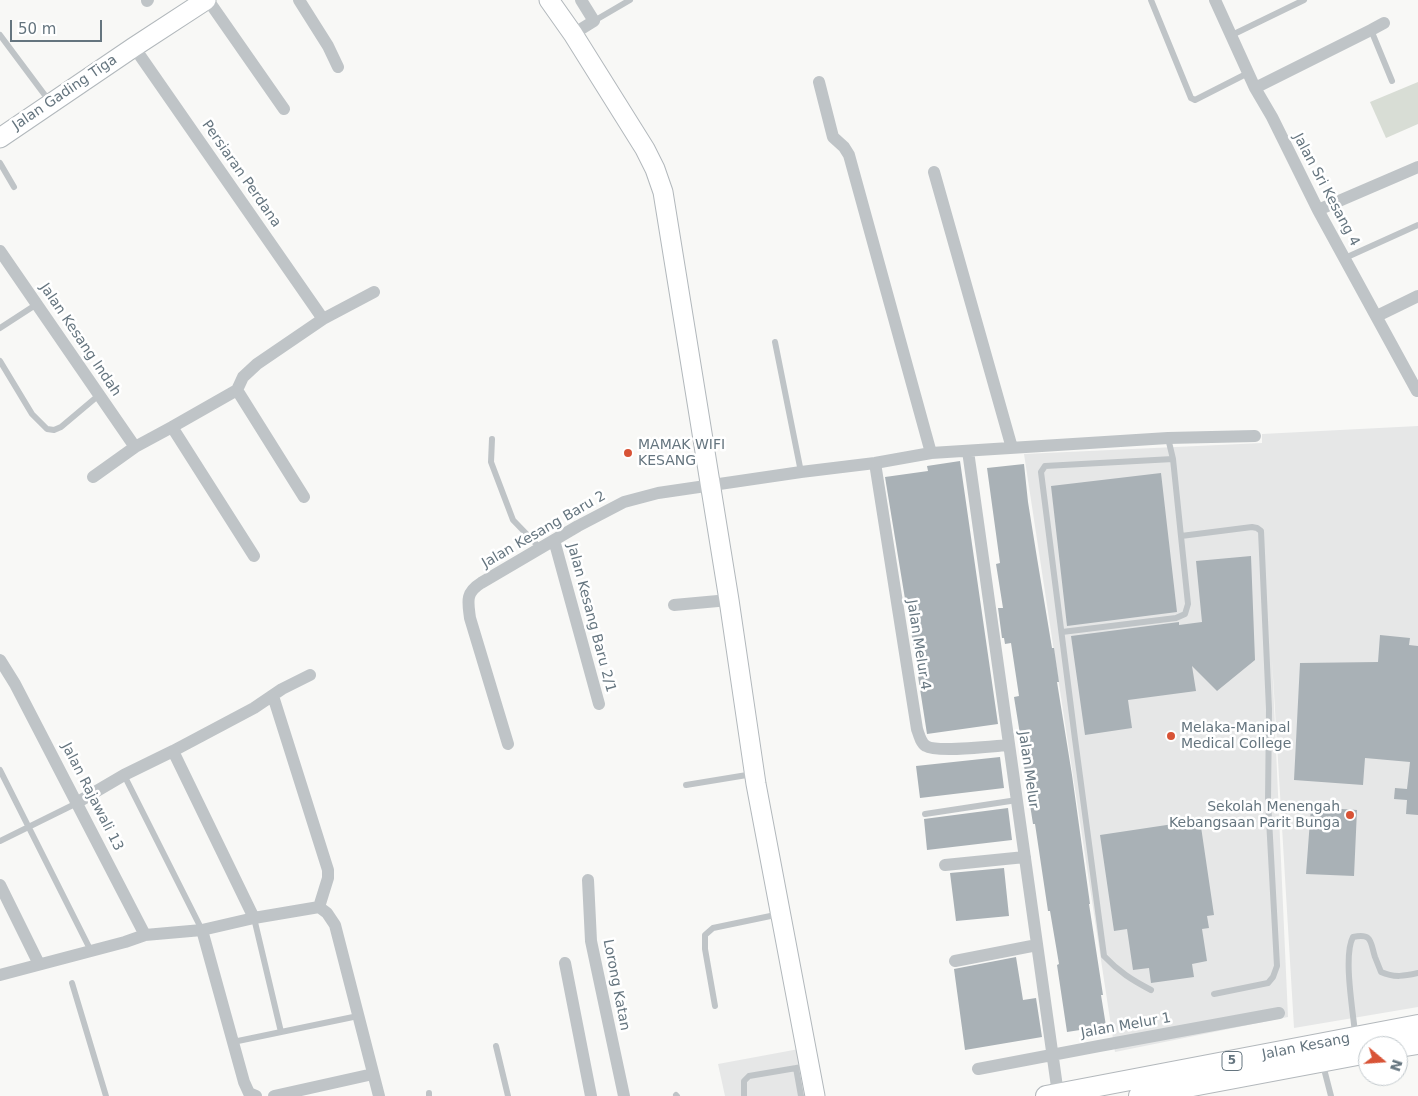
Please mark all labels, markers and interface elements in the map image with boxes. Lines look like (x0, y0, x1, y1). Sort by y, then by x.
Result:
scale bar (12, 10, 105, 42)
text: 50 m (18, 20, 56, 38)
street label: Jalan Gading Tiga (10, 52, 120, 134)
street label: Persiaran Perdana (198, 117, 284, 231)
street label: Jalan Sri Kesang 4 (1289, 131, 1363, 249)
street label: Jalan Kesang Indah (36, 280, 124, 400)
place label: MAMAK WIFI KESANG (638, 437, 725, 470)
marker: MAMAK WIFI KESANG (622, 447, 634, 459)
street label: Jalan Kesang Baru 2 (479, 488, 609, 572)
street label: Jalan Kesang Baru 2/1 (563, 542, 619, 694)
street label: Jalan Melur 4 (903, 599, 933, 691)
place label: Melaka-Manipal Medical College (1181, 720, 1291, 752)
street label: Jalan Melur (1014, 730, 1042, 810)
marker: Melaka-Manipal Medical College (1165, 730, 1177, 742)
street label: Jalan Rajawali 13 (57, 740, 127, 854)
place label: Sekolah Menengah Kebangsaan Parit Bunga (1169, 799, 1340, 832)
marker: Sekolah Menengah Kebangsaan Parit Bunga (1344, 809, 1356, 821)
street label: Lorong Katan (599, 938, 633, 1032)
street label: Jalan Melur 1 (1080, 1010, 1172, 1042)
street label: Jalan Kesang (1261, 1030, 1351, 1064)
north arrow (1358, 1036, 1408, 1086)
road number: 5 (1222, 1052, 1242, 1070)
text: N (1387, 1057, 1406, 1073)

